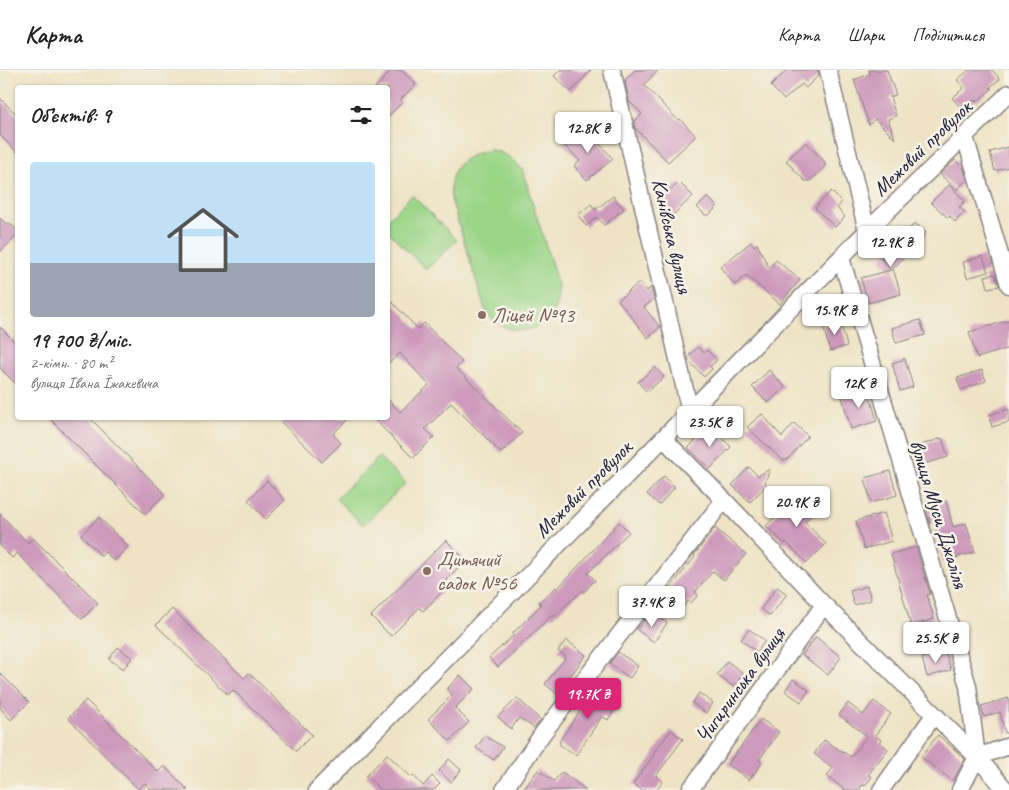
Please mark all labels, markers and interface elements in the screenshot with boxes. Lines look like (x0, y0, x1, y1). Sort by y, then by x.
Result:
text: Карта (25, 20, 82, 50)
text: Карта (778, 24, 819, 46)
text: Шари (847, 24, 884, 46)
text: Поділитися (912, 24, 984, 46)
street label: Межовий провулок (867, 93, 979, 202)
icon: filters (347, 101, 375, 129)
text: Об’єктів: 9 (30, 102, 111, 128)
pin: 12.8K ₴ (542, 112, 634, 154)
text: 12.8K ₴ (566, 118, 610, 138)
street label: Канівська вулиця (646, 176, 698, 297)
icon: home (158, 195, 248, 285)
pin: 12.9K ₴ (845, 226, 937, 268)
text: 12.9K ₴ (869, 232, 913, 252)
pin: 15.9K ₴ (789, 294, 881, 336)
text: 15.9K ₴ (813, 300, 857, 320)
place label: Ліцей №93 (492, 302, 576, 328)
marker: Ліцей №93 (476, 309, 488, 321)
text: 19 700 ₴/міс. (30, 327, 131, 353)
text: 2-кімн. · 80 m² (30, 353, 112, 373)
pin: 12K ₴ (824, 366, 894, 409)
text: вулиця Івана Їжакевича (30, 373, 158, 393)
text: 12K ₴ (842, 373, 876, 393)
pin: 23.5K ₴ (664, 406, 756, 448)
text: 23.5K ₴ (688, 412, 732, 432)
street label: Межовий провулок (529, 433, 639, 543)
street label: вулиця Муси Джаліля (904, 437, 974, 593)
pin: 20.9K ₴ (751, 486, 843, 528)
text: 20.9K ₴ (775, 492, 819, 512)
place label: Дитячий садок №56 (437, 546, 517, 596)
marker: Дитячий садок №56 (421, 565, 433, 577)
pin: 37.4K ₴ (606, 586, 698, 628)
text: 37.4K ₴ (630, 592, 674, 612)
street label: Чигиринська вулиця (689, 621, 791, 748)
pin: 25.5K ₴ (890, 622, 982, 664)
text: 25.5K ₴ (914, 628, 958, 648)
pin: 19.7K ₴ (542, 678, 634, 720)
text: 19.7K ₴ (566, 684, 610, 704)

